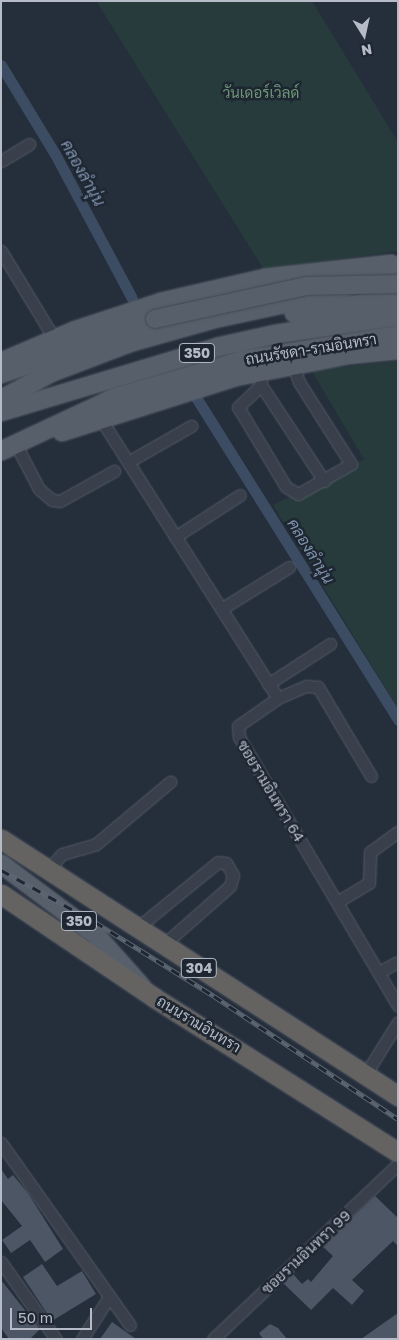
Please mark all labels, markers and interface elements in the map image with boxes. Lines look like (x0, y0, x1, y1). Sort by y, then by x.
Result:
north arrow (339, 10, 389, 60)
text: N (360, 41, 373, 60)
park label: วันเดอร์เวิลด์ (223, 84, 299, 102)
water label: คลองลำนุ่น (57, 136, 109, 210)
street label: ถนนรัชดา-รามอินทรา (244, 330, 378, 368)
road number: 350 (178, 342, 216, 364)
water label: คลองลำนุ่น (284, 515, 338, 587)
street label: ซอยรามอินทรา 64 (234, 737, 308, 845)
road number: 350 (60, 909, 98, 932)
road number: 304 (180, 956, 218, 980)
street label: ถนนรามอินทรา (154, 992, 244, 1056)
street label: ซอยรามอินทรา 99 (258, 1206, 354, 1298)
scale bar (12, 1298, 95, 1330)
text: 50 m (18, 1308, 53, 1326)

